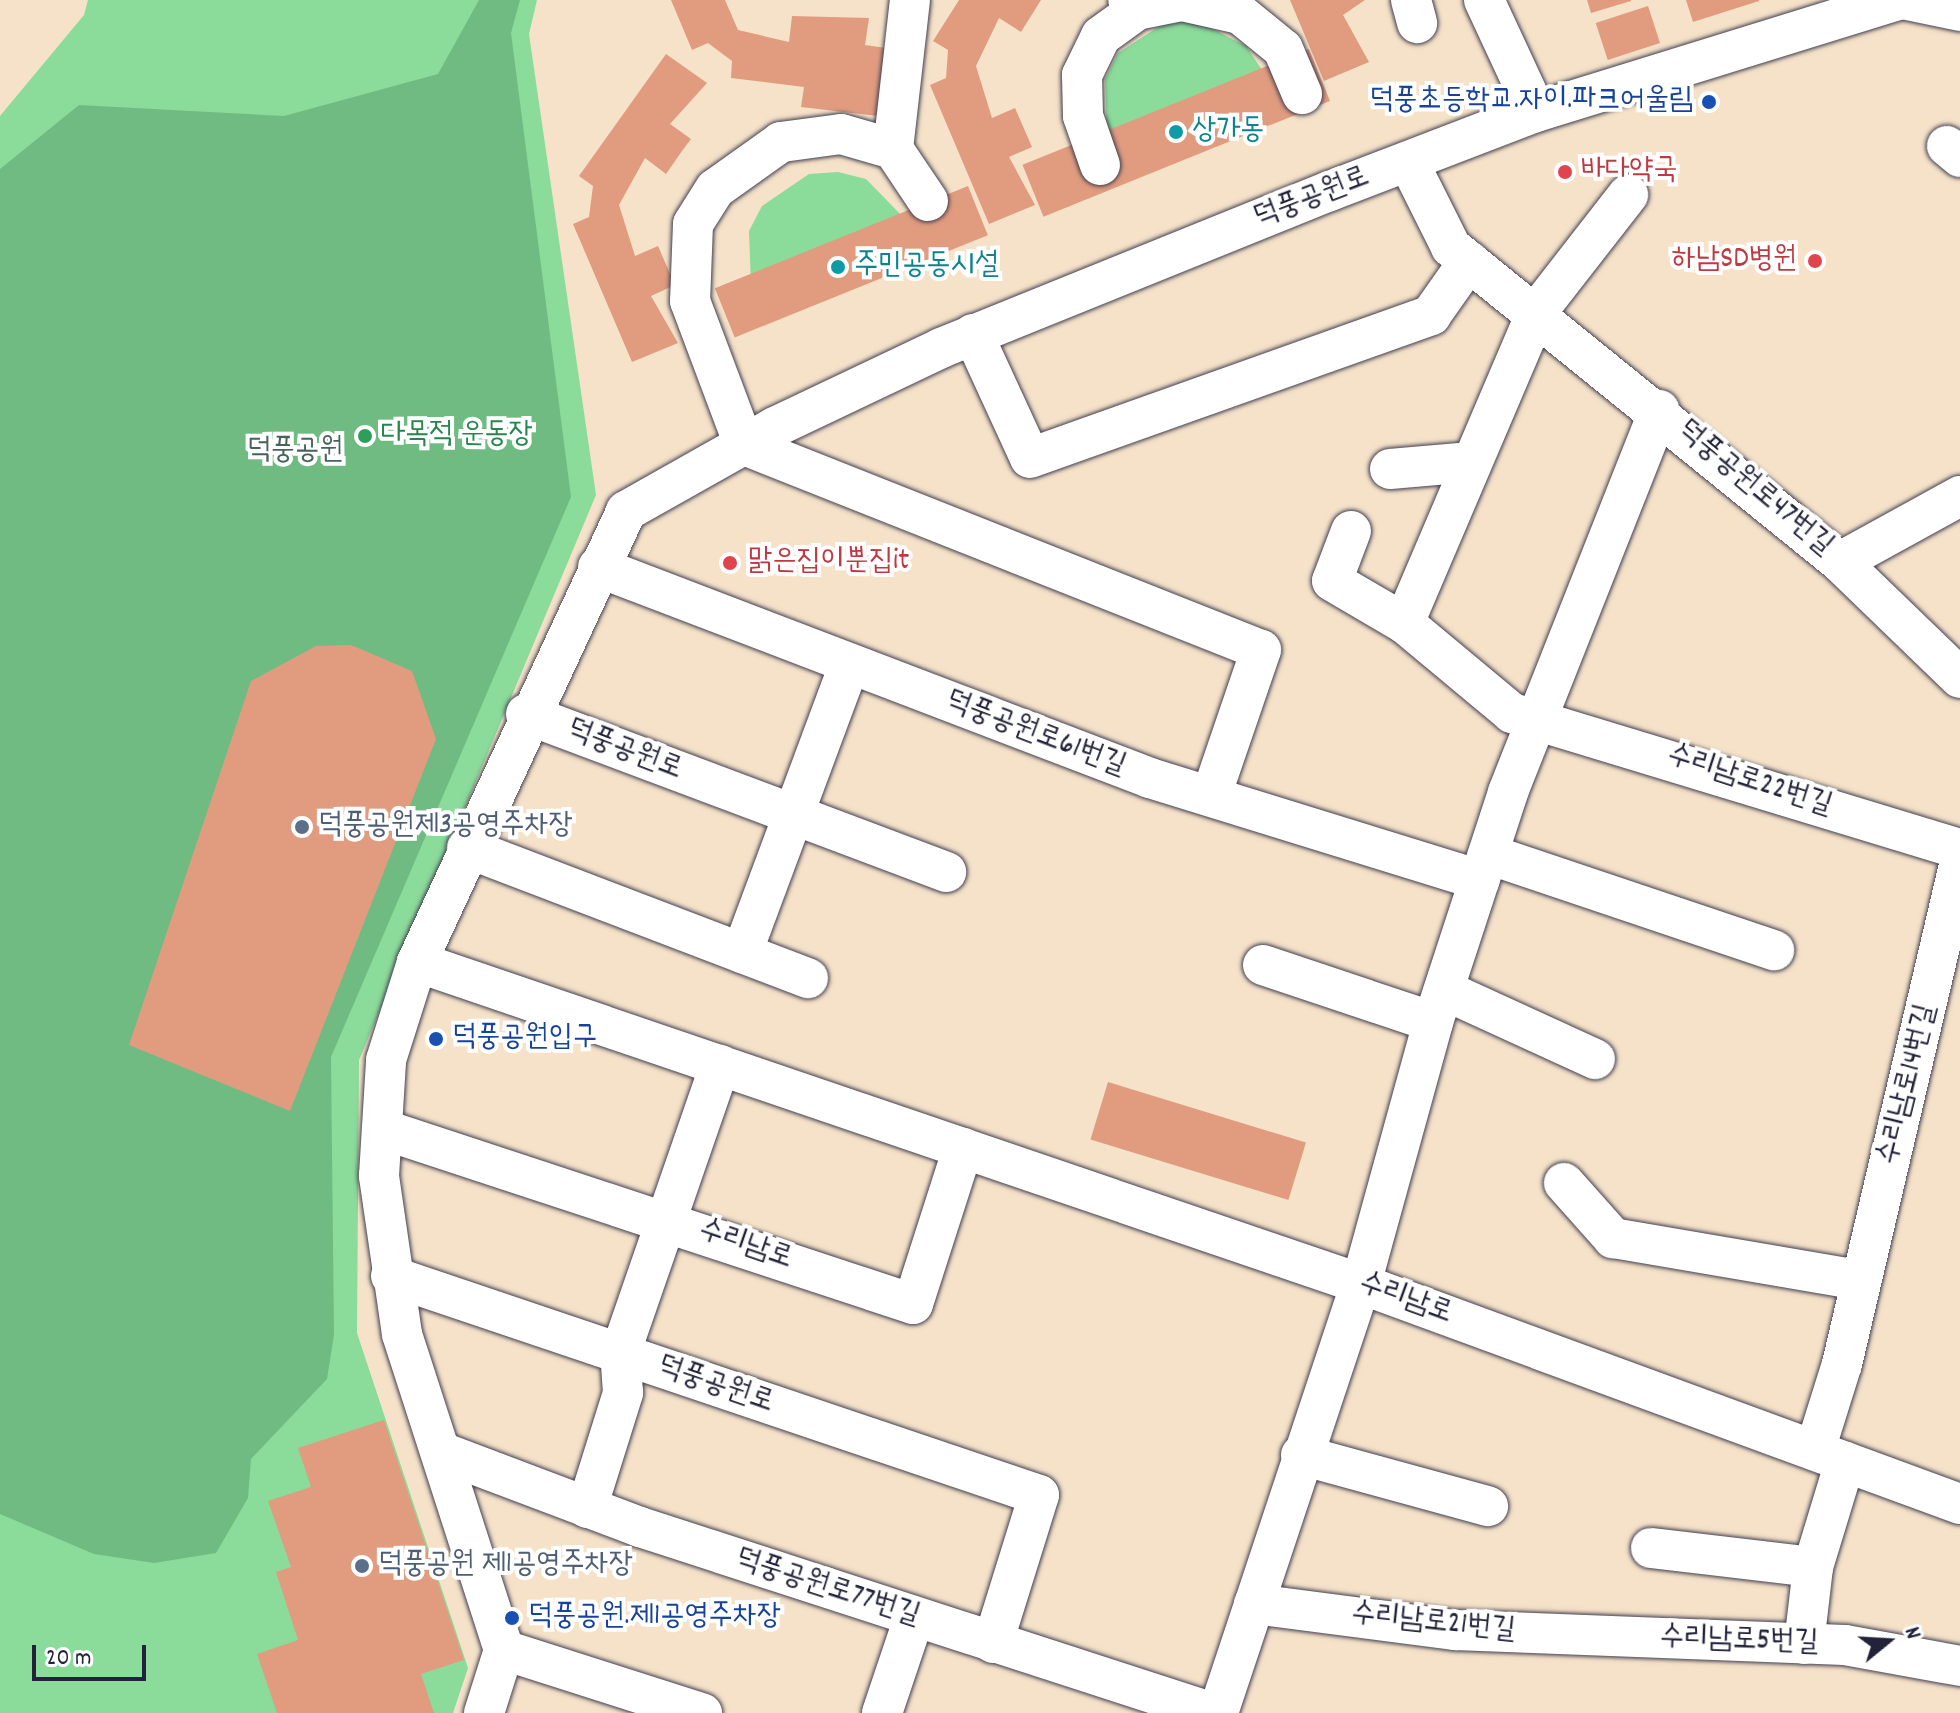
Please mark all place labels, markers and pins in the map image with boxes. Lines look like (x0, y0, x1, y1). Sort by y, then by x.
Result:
place label: 덕풍초등학교.자이.파크어울림 (1369, 84, 1693, 120)
marker: 덕풍초등학교.자이.파크어울림 (1700, 93, 1718, 111)
place label: 상가동 (1192, 114, 1264, 150)
marker: 상가동 (1167, 123, 1185, 141)
place label: 바다약국 (1581, 154, 1678, 190)
marker: 바다약국 (1556, 163, 1574, 181)
place label: 하남SD병원 (1672, 243, 1797, 279)
place label: 주민공동시설 (854, 249, 999, 285)
marker: 하남SD병원 (1804, 250, 1826, 272)
marker: 주민공동시설 (829, 258, 847, 276)
place label: 다목적 운동장 (381, 418, 533, 454)
marker: 다목적 운동장 (356, 427, 374, 445)
place label: 맑은집이뿐집it (748, 545, 909, 581)
marker: 맑은집이뿐집it (719, 552, 741, 574)
place label: 덕풍공원제3공영주차장 (318, 809, 573, 845)
marker: 덕풍공원제3공영주차장 (293, 818, 311, 836)
place label: 덕풍공원입구 (452, 1021, 597, 1057)
marker: 덕풍공원입구 (427, 1030, 445, 1048)
place label: 덕풍공원 제1공영주차장 (378, 1548, 633, 1584)
marker: 덕풍공원 제1공영주차장 (353, 1557, 371, 1575)
place label: 덕풍공원.제1공영주차장 (528, 1600, 781, 1636)
marker: 덕풍공원.제1공영주차장 (503, 1609, 521, 1627)

